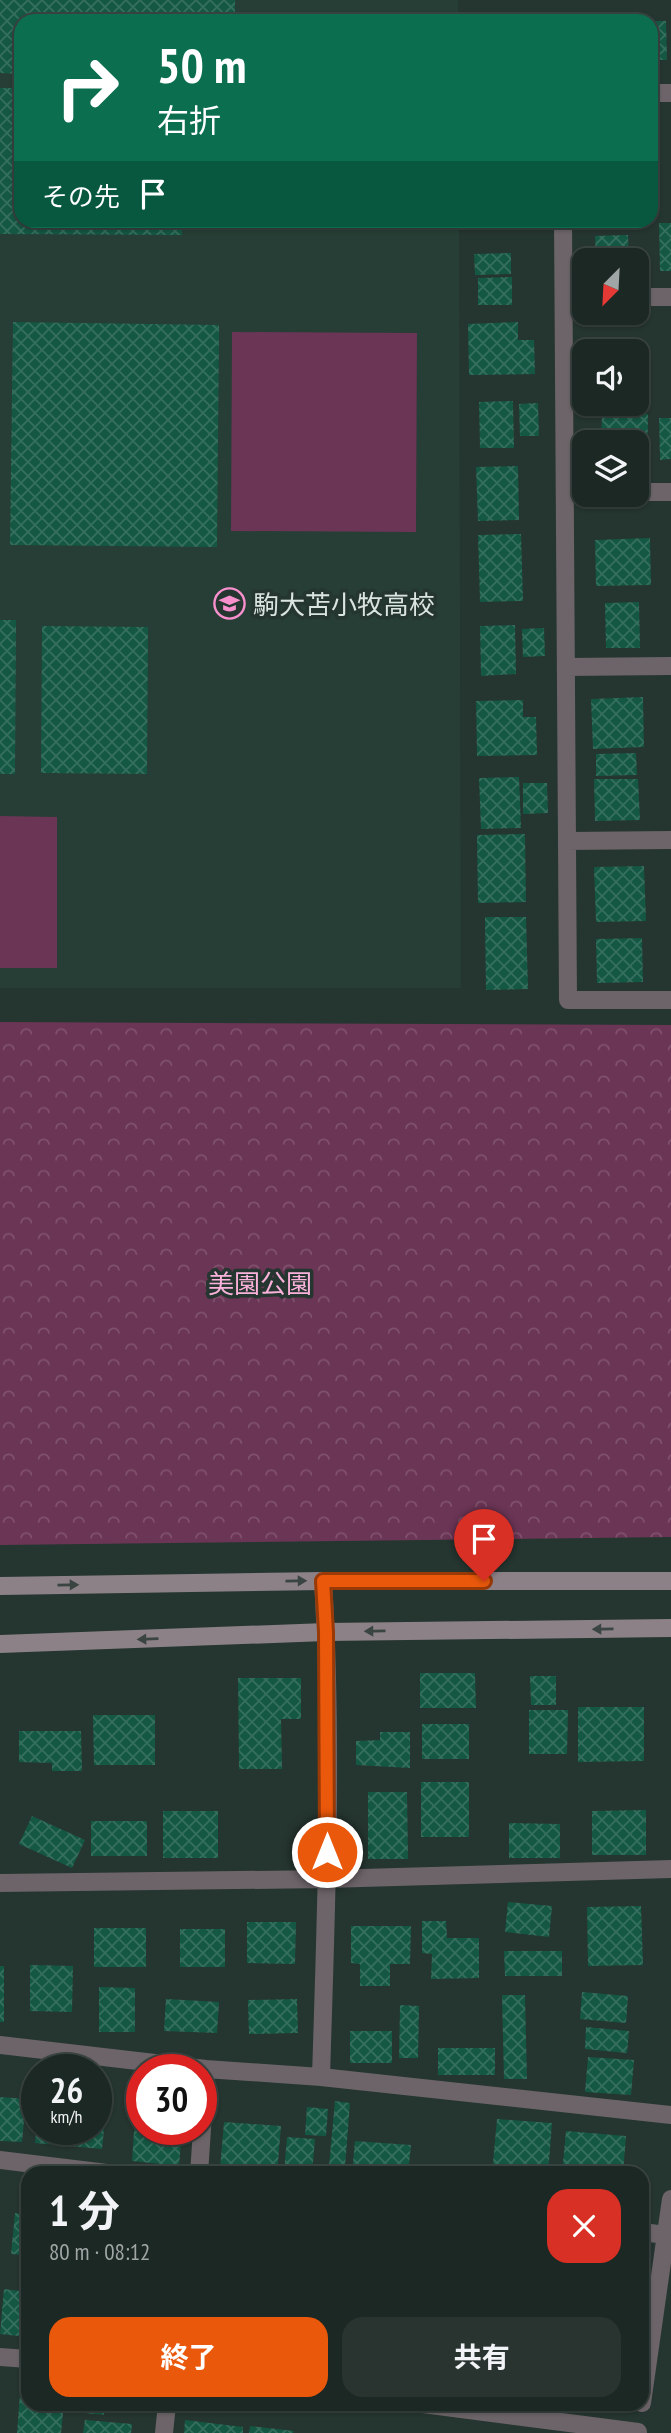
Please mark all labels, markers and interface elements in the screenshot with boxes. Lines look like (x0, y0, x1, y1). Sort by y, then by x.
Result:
text: 50 m (157, 33, 246, 97)
icon: right (42, 42, 133, 133)
text: 右折 (157, 99, 221, 141)
icon: arrive (134, 175, 172, 213)
text: その先 (42, 180, 120, 213)
north arrow (572, 248, 649, 326)
map controls (572, 248, 649, 507)
button: sound (572, 339, 649, 416)
button: layers (572, 430, 649, 507)
school or university icon: 駒大苫小牧高校 (213, 587, 247, 621)
place label: 駒大苫小牧高校 (253, 588, 435, 621)
park label: 美園公園 (208, 1267, 312, 1300)
pin (454, 1509, 514, 1581)
icon: arrive (465, 1520, 503, 1558)
one-way arrow (285, 1576, 307, 1587)
one-way arrow (57, 1579, 79, 1591)
one-way arrow (592, 1623, 614, 1635)
one-way arrow (364, 1625, 386, 1637)
one-way arrow (137, 1633, 159, 1644)
position arrow (290, 1815, 364, 1889)
speed limit sign: 30 (126, 2054, 217, 2145)
text: 26 (50, 2067, 83, 2113)
text: km/h (51, 2105, 82, 2128)
text: 1 分 (49, 2183, 120, 2238)
button: close (547, 2189, 621, 2263)
text: 80 m · 08:12 (49, 2237, 150, 2266)
button: 終了 (49, 2317, 328, 2397)
button: 共有 (342, 2317, 621, 2397)

